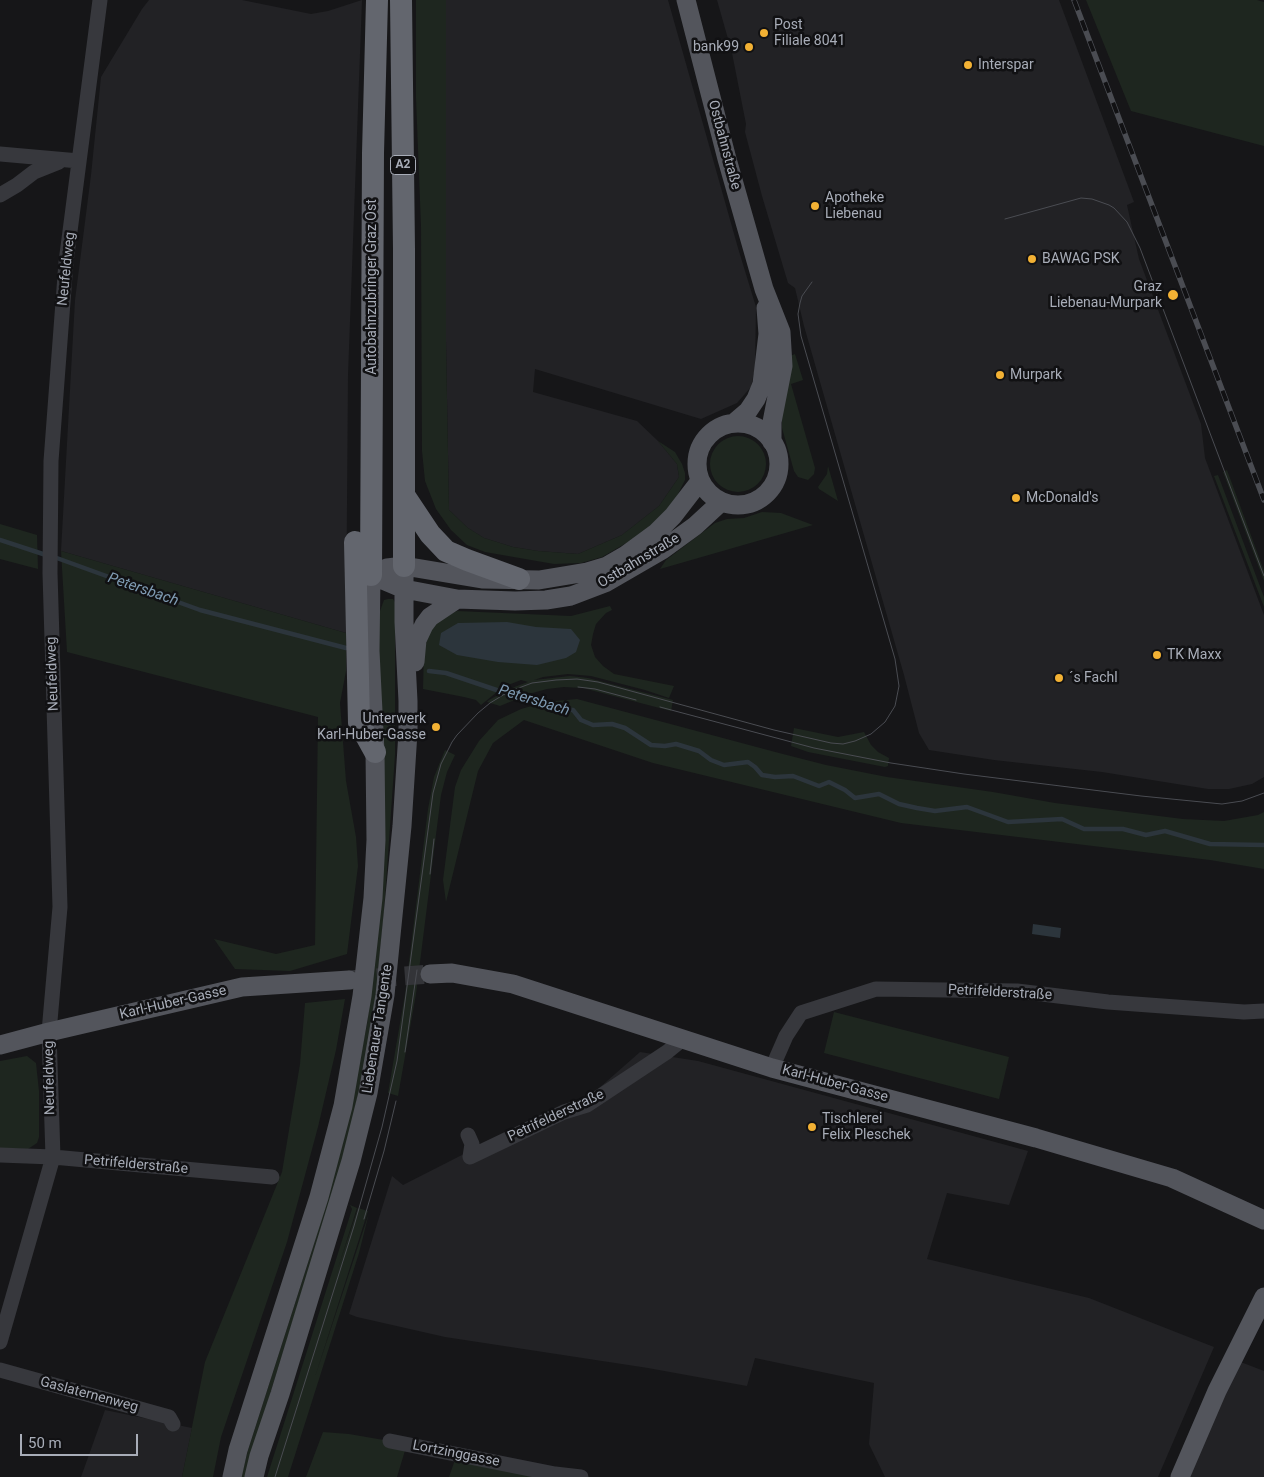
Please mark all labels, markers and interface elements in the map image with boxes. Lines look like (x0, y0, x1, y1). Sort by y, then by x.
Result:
place label: Post Filiale 8041 (774, 17, 845, 49)
marker: Post Filiale 8041 (758, 27, 770, 39)
place label: bank99 (693, 39, 739, 55)
marker: bank99 (743, 41, 755, 53)
place label: Interspar (978, 57, 1034, 73)
marker: Interspar (962, 59, 974, 71)
street label: Ostbahnstraße (704, 98, 744, 192)
road number: A2 (390, 156, 416, 174)
place label: Apotheke Liebenau (825, 190, 884, 222)
street label: Autobahnzubringer Graz Ost (364, 199, 380, 375)
marker: Apotheke Liebenau (809, 200, 821, 212)
street label: Neufeldweg (55, 231, 79, 307)
place label: BAWAG PSK (1042, 251, 1120, 267)
marker: BAWAG PSK (1026, 253, 1038, 265)
place label: Graz Liebenau-Murpark (1049, 279, 1162, 312)
marker: Graz Liebenau-Murpark (1166, 288, 1180, 302)
place label: Murpark (1010, 367, 1062, 383)
marker: Murpark (994, 369, 1006, 381)
place label: McDonald's (1026, 490, 1098, 506)
marker: McDonald's (1010, 492, 1022, 504)
street label: Ostbahnstraße (595, 530, 683, 592)
water label: Petersbach (105, 570, 181, 610)
street label: Neufeldweg (43, 637, 63, 711)
place label: TK Maxx (1167, 647, 1221, 663)
marker: TK Maxx (1151, 649, 1163, 661)
place label: ´s Fachl (1069, 670, 1118, 686)
marker: ´s Fachl (1053, 672, 1065, 684)
water label: Petersbach (496, 682, 572, 720)
place label: Unterwerk Karl-Huber-Gasse (317, 711, 426, 744)
marker: Unterwerk Karl-Huber-Gasse (430, 721, 442, 733)
street label: Liebenauer Tangente (360, 963, 396, 1095)
street label: Petrifelderstraße (948, 982, 1052, 1004)
street label: Karl-Huber-Gasse (118, 983, 228, 1023)
street label: Neufeldweg (41, 1041, 59, 1115)
street label: Karl-Huber-Gasse (780, 1062, 890, 1106)
street label: Petrifelderstraße (505, 1086, 607, 1146)
place label: Tischlerei Felix Pleschek (822, 1111, 911, 1144)
marker: Tischlerei Felix Pleschek (806, 1121, 818, 1133)
street label: Petrifelderstraße (83, 1152, 189, 1178)
street label: Gaslaternenweg (38, 1374, 140, 1416)
scale bar (22, 1424, 140, 1456)
text: 50 m (28, 1434, 62, 1452)
street label: Lortzinggasse (411, 1437, 501, 1471)

